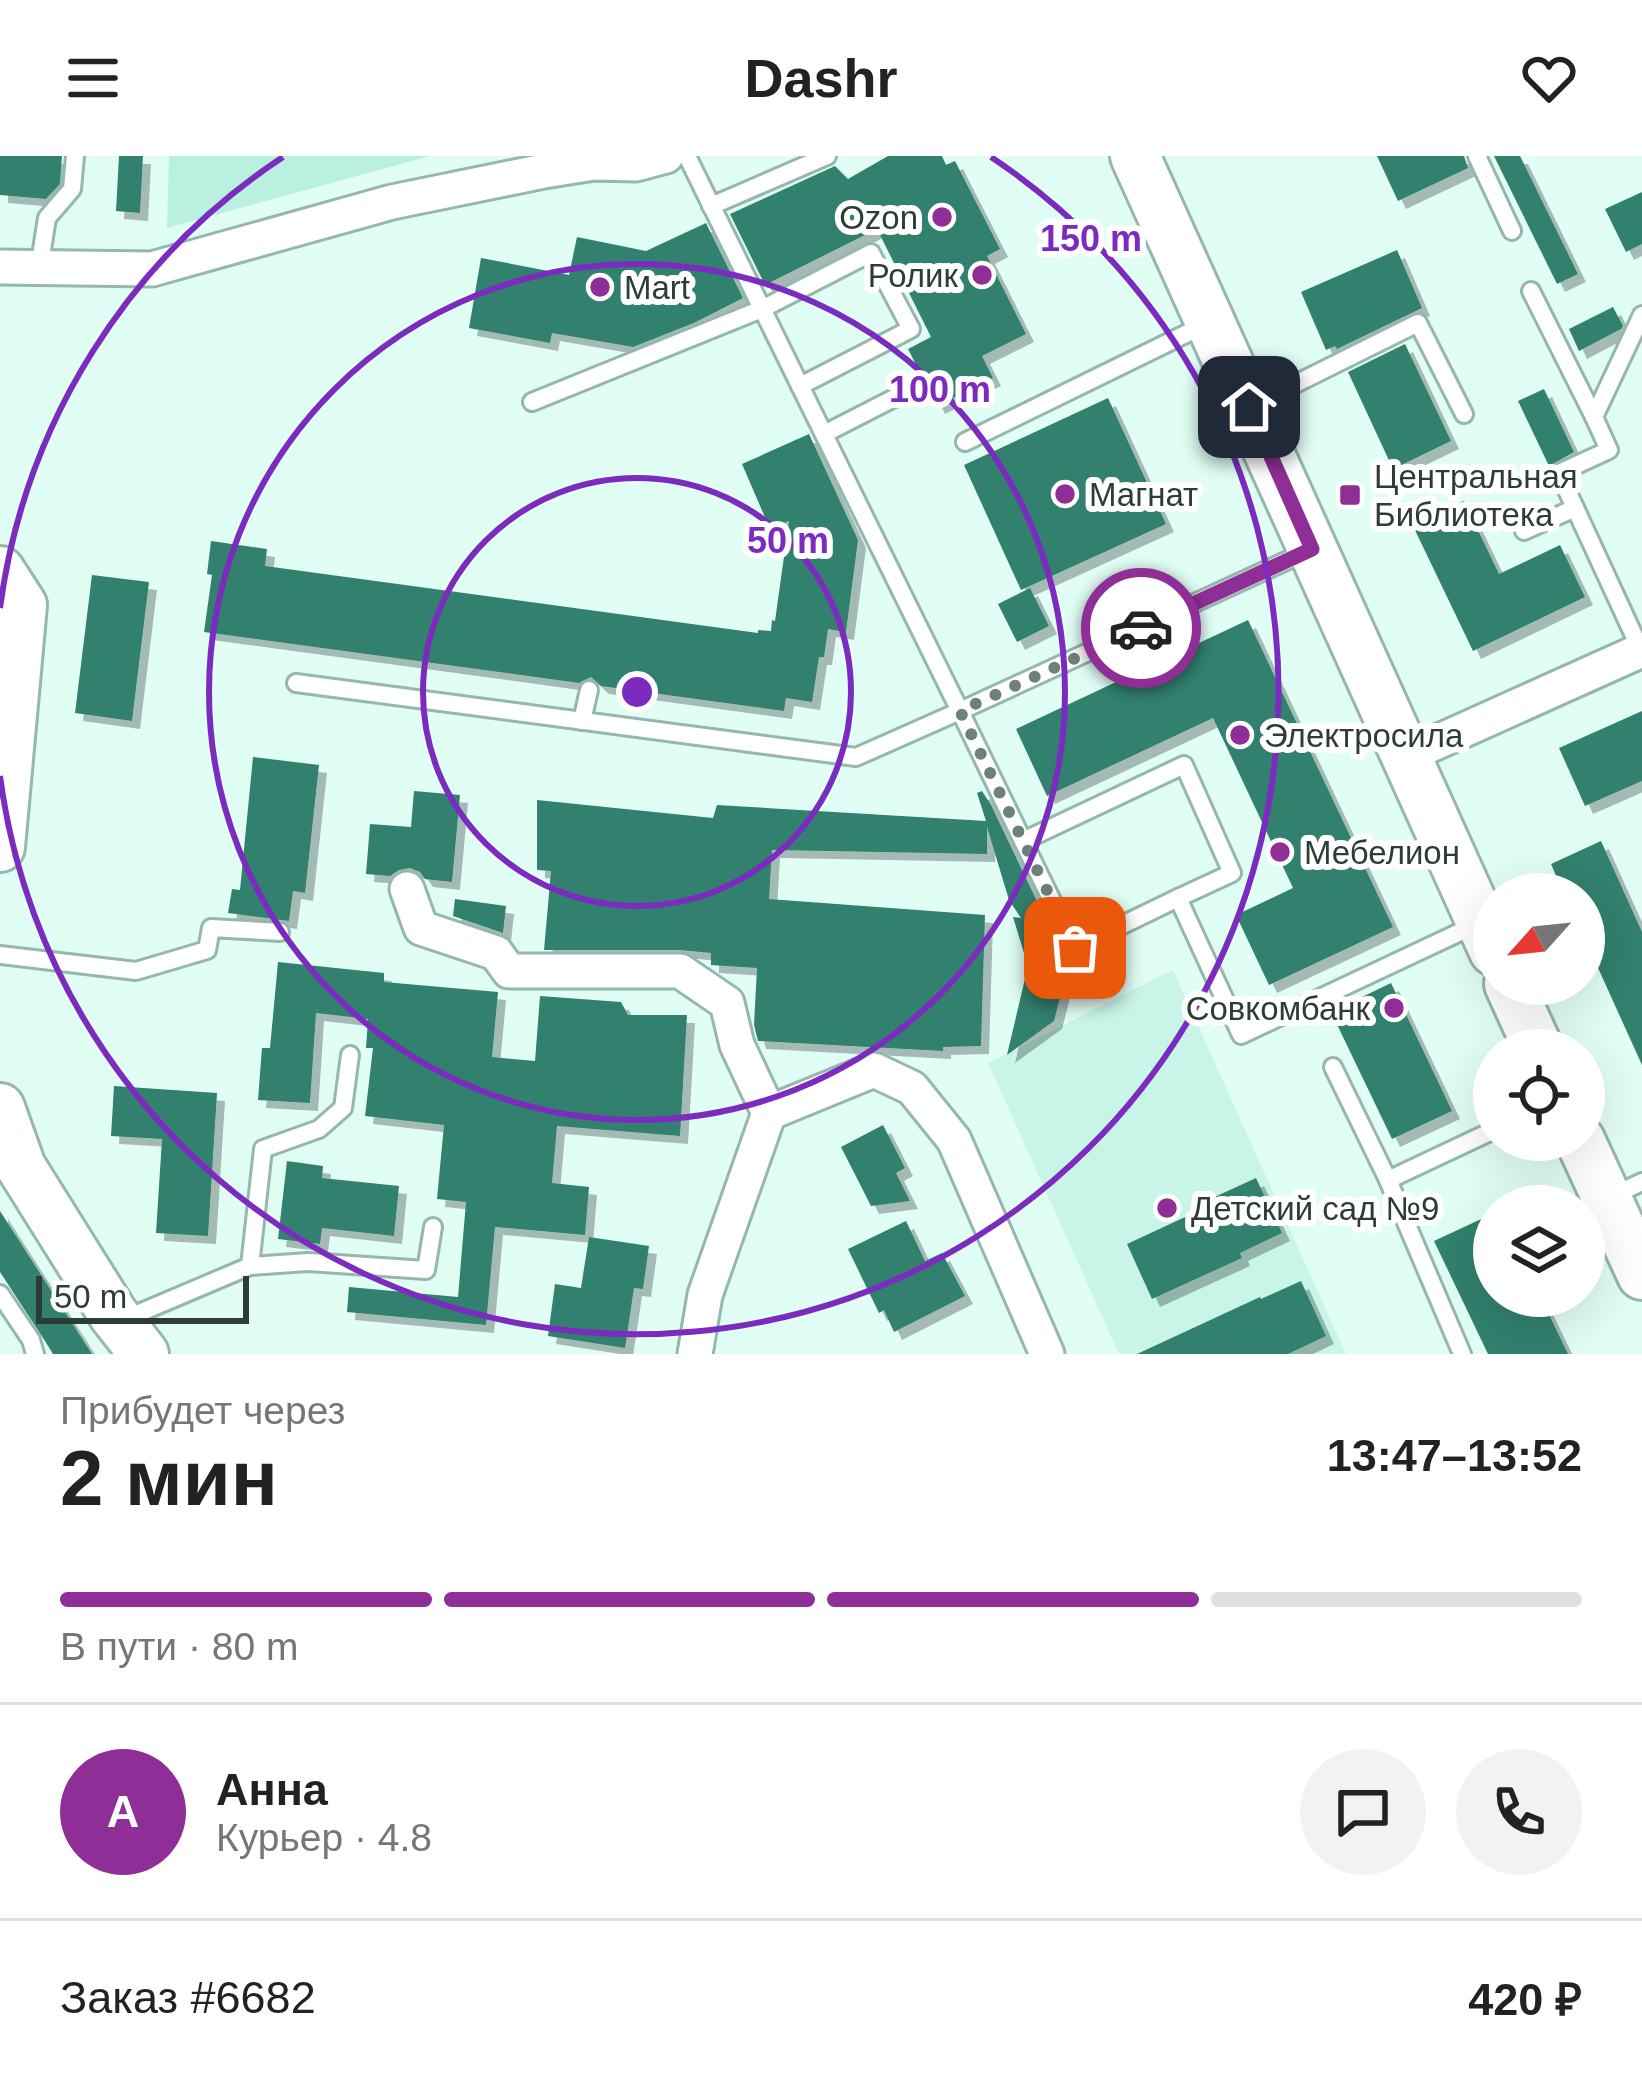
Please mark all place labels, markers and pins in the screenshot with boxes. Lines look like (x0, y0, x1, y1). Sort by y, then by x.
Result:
place label: Ozon (839, 199, 918, 236)
marker: Ozon (929, 204, 955, 230)
place label: Ролик (868, 257, 959, 294)
marker: Ролик (969, 262, 995, 288)
place label: Mart (624, 269, 690, 306)
marker: Mart (587, 274, 613, 300)
pin (1198, 356, 1300, 458)
place label: Центральная Библиотека (1374, 458, 1578, 533)
place label: Магнат (1089, 476, 1198, 513)
marker: Магнат (1052, 481, 1078, 507)
marker: Центральная Библиотека (1337, 482, 1363, 508)
centre of rings (616, 671, 658, 713)
place label: Электросила (1264, 717, 1464, 754)
marker: Электросила (1227, 722, 1253, 748)
place label: Мебелион (1304, 834, 1460, 871)
marker: Мебелион (1267, 839, 1293, 865)
pin (1024, 897, 1126, 999)
place label: Совкомбанк (1186, 990, 1371, 1027)
marker: Совкомбанк (1381, 995, 1407, 1021)
place label: Детский сад №9 (1191, 1190, 1439, 1227)
marker: Детский сад №9 (1154, 1195, 1180, 1221)

